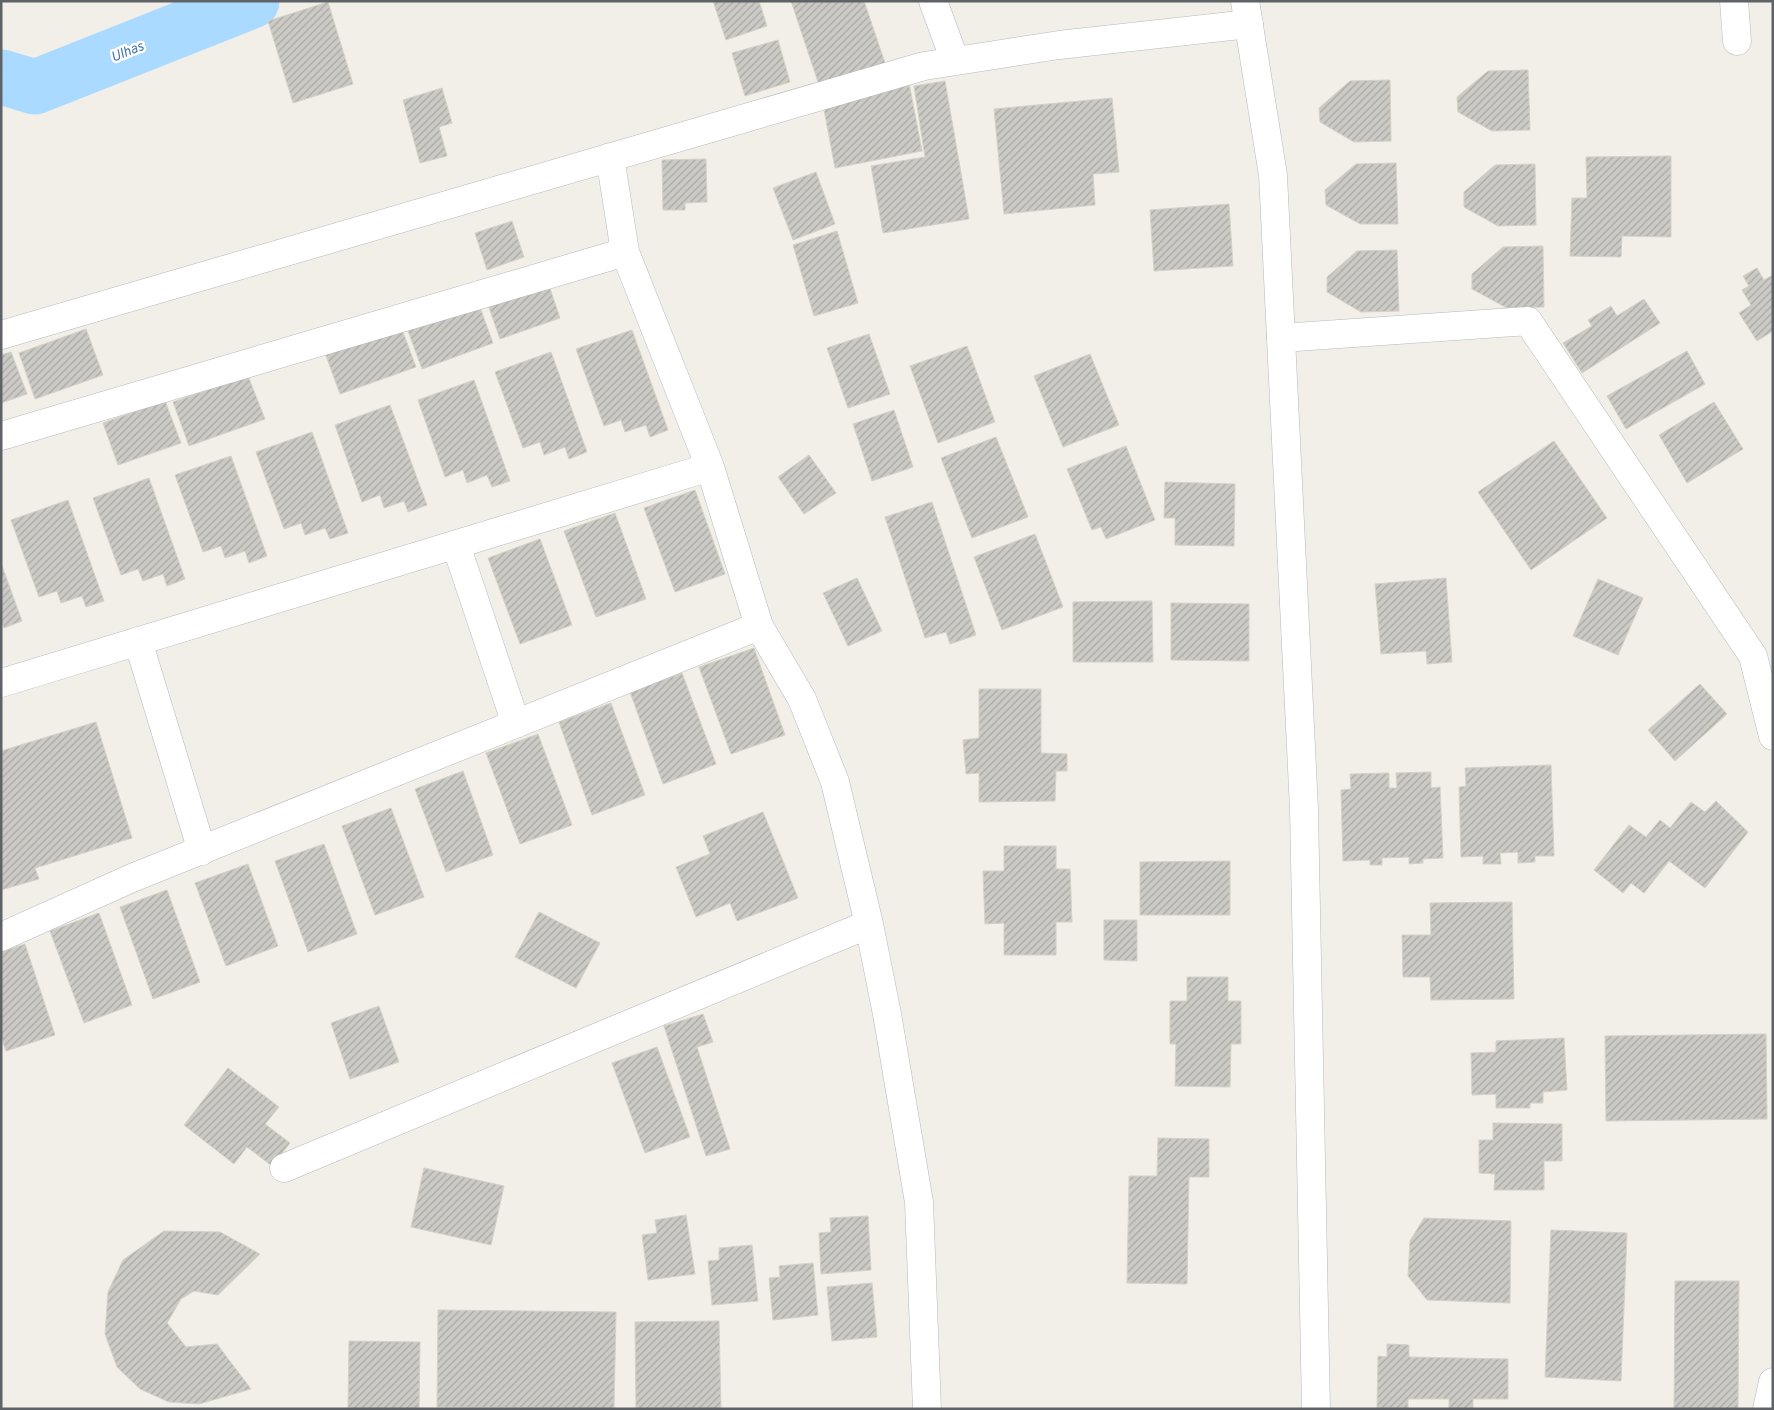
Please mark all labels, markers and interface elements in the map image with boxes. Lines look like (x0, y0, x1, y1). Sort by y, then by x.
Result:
water label: Ulhas (109, 38, 147, 67)

